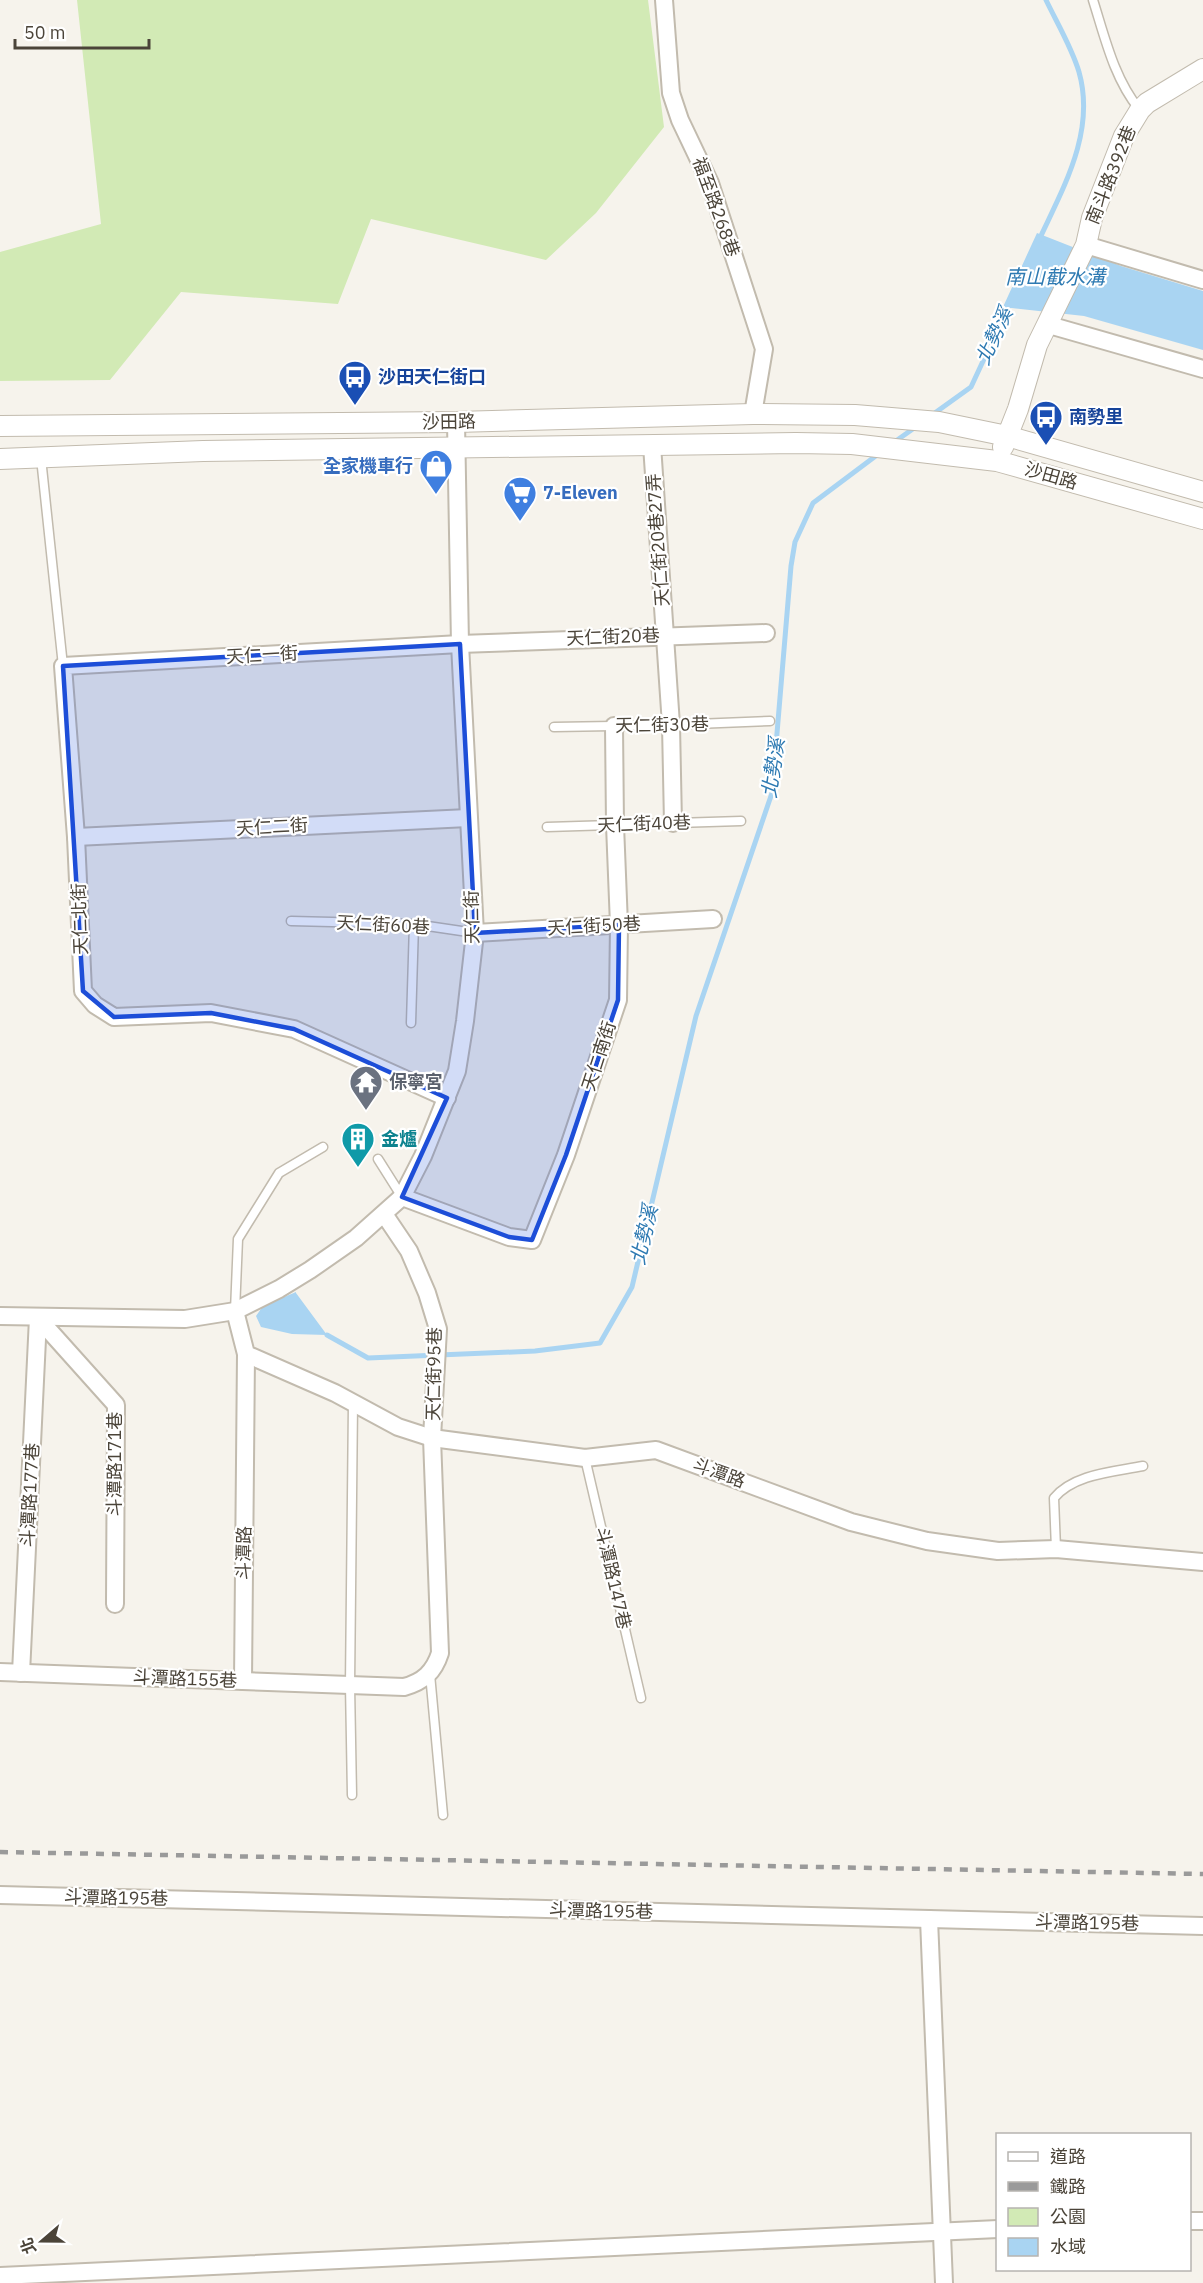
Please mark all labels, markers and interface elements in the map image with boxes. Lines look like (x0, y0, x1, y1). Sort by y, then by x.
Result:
scale bar (15, 12, 148, 50)
text: 50 m (24, 21, 66, 44)
street label: 南斗路392巷 (1080, 122, 1141, 228)
street label: 福至路268巷 (688, 154, 745, 260)
water label: 南山截水溝 (1005, 263, 1108, 290)
water label: 北勢溪 (969, 300, 1020, 369)
bus stop icon: 沙田天仁街口 (337, 359, 373, 406)
place label: 沙田天仁街口 (378, 365, 486, 388)
bus stop icon: 南勢里 (1028, 399, 1064, 446)
place label: 南勢里 (1069, 405, 1123, 428)
street label: 沙田路 (422, 410, 476, 433)
shop icon: 全家機車行 (418, 448, 454, 495)
place label: 全家機車行 (323, 454, 413, 477)
street label: 沙田路 (1022, 457, 1080, 494)
street label: 天仁街20巷27弄 (641, 473, 674, 607)
supermarket icon: 7-Eleven (502, 475, 538, 522)
place label: 7-Eleven (543, 481, 618, 504)
street label: 天仁街20巷 (566, 623, 660, 650)
street label: 天仁一街 (225, 641, 299, 668)
street label: 天仁街30巷 (615, 712, 709, 737)
water label: 北勢溪 (755, 733, 790, 800)
street label: 天仁街40巷 (597, 810, 691, 837)
street label: 天仁二街 (235, 813, 309, 840)
street label: 天仁北街 (67, 883, 92, 955)
street label: 天仁街 (460, 890, 483, 944)
street label: 天仁街60巷 (336, 911, 430, 938)
street label: 天仁街50巷 (547, 912, 641, 939)
street label: 天仁南街 (576, 1018, 621, 1094)
temple icon: 保寧宮 (348, 1064, 384, 1111)
place label: 保寧宮 (389, 1070, 443, 1093)
building icon: 金爐 (340, 1121, 376, 1168)
place label: 金爐 (381, 1127, 417, 1150)
water label: 北勢溪 (624, 1200, 664, 1267)
street label: 天仁街95巷 (421, 1327, 446, 1421)
street label: 斗潭路171巷 (103, 1412, 126, 1516)
street label: 斗潭路177巷 (15, 1442, 44, 1548)
street label: 斗潭路 (690, 1452, 748, 1493)
street label: 斗潭路147巷 (591, 1524, 636, 1631)
street label: 斗潭路 (232, 1526, 255, 1580)
street label: 斗潭路155巷 (132, 1665, 238, 1692)
street label: 斗潭路195巷 (64, 1885, 168, 1910)
street label: 斗潭路195巷 (549, 1898, 653, 1923)
street label: 斗潭路195巷 (1035, 1910, 1139, 1935)
legend (996, 2133, 1191, 2271)
text: 道路 (1050, 2145, 1086, 2168)
text: 鐵路 (1050, 2175, 1086, 2198)
text: 公園 (1050, 2205, 1086, 2228)
north arrow (12, 2211, 72, 2271)
text: 北 (16, 2235, 40, 2257)
text: 水域 (1050, 2235, 1086, 2258)

